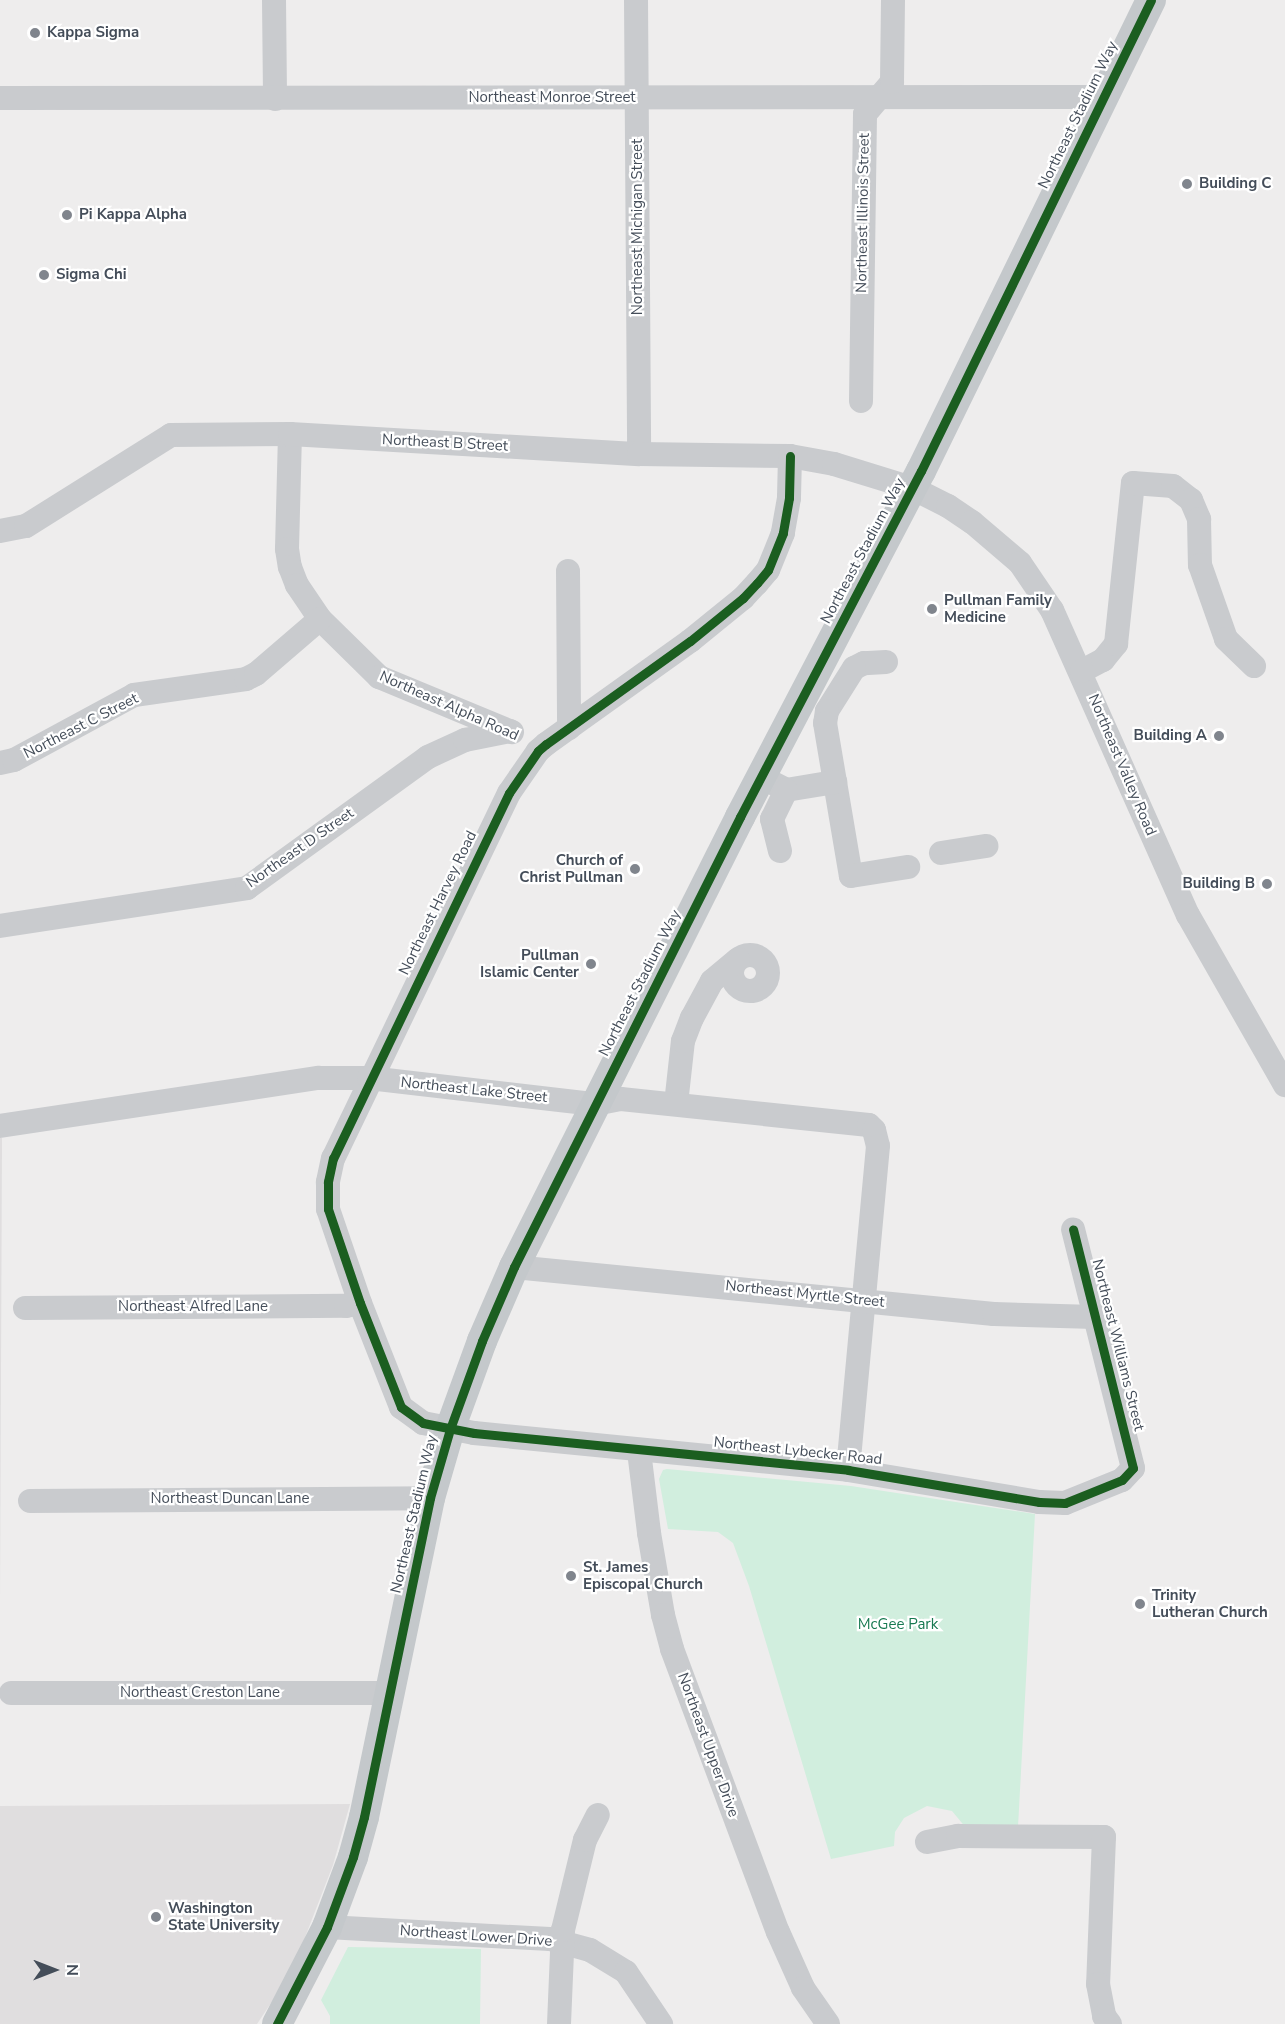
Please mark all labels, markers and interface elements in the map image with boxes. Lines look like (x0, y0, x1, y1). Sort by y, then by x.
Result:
place label: Kappa Sigma (47, 24, 139, 42)
marker: Kappa Sigma (28, 26, 42, 40)
street label: Northeast Stadium Way (1034, 38, 1122, 192)
street label: Northeast Monroe Street (468, 89, 636, 107)
street label: Northeast Illinois Street (853, 133, 873, 293)
street label: Northeast Michigan Street (629, 139, 647, 315)
place label: Building C (1199, 175, 1271, 193)
marker: Building C (1180, 177, 1194, 191)
place label: Pi Kappa Alpha (79, 206, 187, 224)
marker: Pi Kappa Alpha (60, 208, 74, 222)
place label: Sigma Chi (56, 266, 127, 284)
marker: Sigma Chi (37, 268, 51, 282)
street label: Northeast B Street (382, 431, 508, 455)
street label: Northeast Stadium Way (817, 475, 909, 627)
place label: Pullman Family Medicine (944, 591, 1052, 626)
marker: Pullman Family Medicine (925, 602, 939, 616)
street label: Northeast Alpha Road (377, 667, 521, 745)
street label: Northeast C Street (21, 689, 141, 763)
street label: Northeast Valley Road (1084, 692, 1160, 838)
place label: Building A (1134, 727, 1207, 745)
marker: Building A (1212, 729, 1226, 743)
street label: Northeast D Street (243, 804, 357, 892)
street label: Northeast Harvey Road (395, 828, 481, 978)
place label: Church of Christ Pullman (519, 851, 623, 886)
marker: Church of Christ Pullman (628, 862, 642, 876)
place label: Building B (1182, 875, 1255, 893)
marker: Building B (1260, 877, 1274, 891)
street label: Northeast Stadium Way (595, 907, 685, 1059)
place label: Pullman Islamic Center (480, 946, 579, 981)
marker: Pullman Islamic Center (584, 957, 598, 971)
street label: Northeast Lake Street (400, 1073, 548, 1107)
street label: Northeast Williams Street (1088, 1257, 1148, 1433)
street label: Northeast Myrtle Street (725, 1277, 885, 1311)
street label: Northeast Alfred Lane (118, 1298, 268, 1316)
street label: Northeast Stadium Way (387, 1433, 441, 1595)
street label: Northeast Lybecker Road (713, 1433, 883, 1469)
street label: Northeast Duncan Lane (150, 1490, 310, 1508)
place label: St. James Episcopal Church (583, 1558, 703, 1593)
marker: St. James Episcopal Church (564, 1569, 578, 1583)
place label: Trinity Lutheran Church (1152, 1586, 1268, 1621)
marker: Trinity Lutheran Church (1133, 1597, 1147, 1611)
park label: McGee Park (858, 1616, 938, 1634)
street label: Northeast Upper Drive (673, 1670, 743, 1820)
street label: Northeast Creston Lane (120, 1684, 280, 1702)
place label: Washington State University (168, 1899, 279, 1934)
marker: Washington State University (149, 1910, 163, 1924)
street label: Northeast Lower Drive (399, 1922, 553, 1950)
north arrow (24, 1940, 84, 2000)
text: N (61, 1964, 83, 1976)

